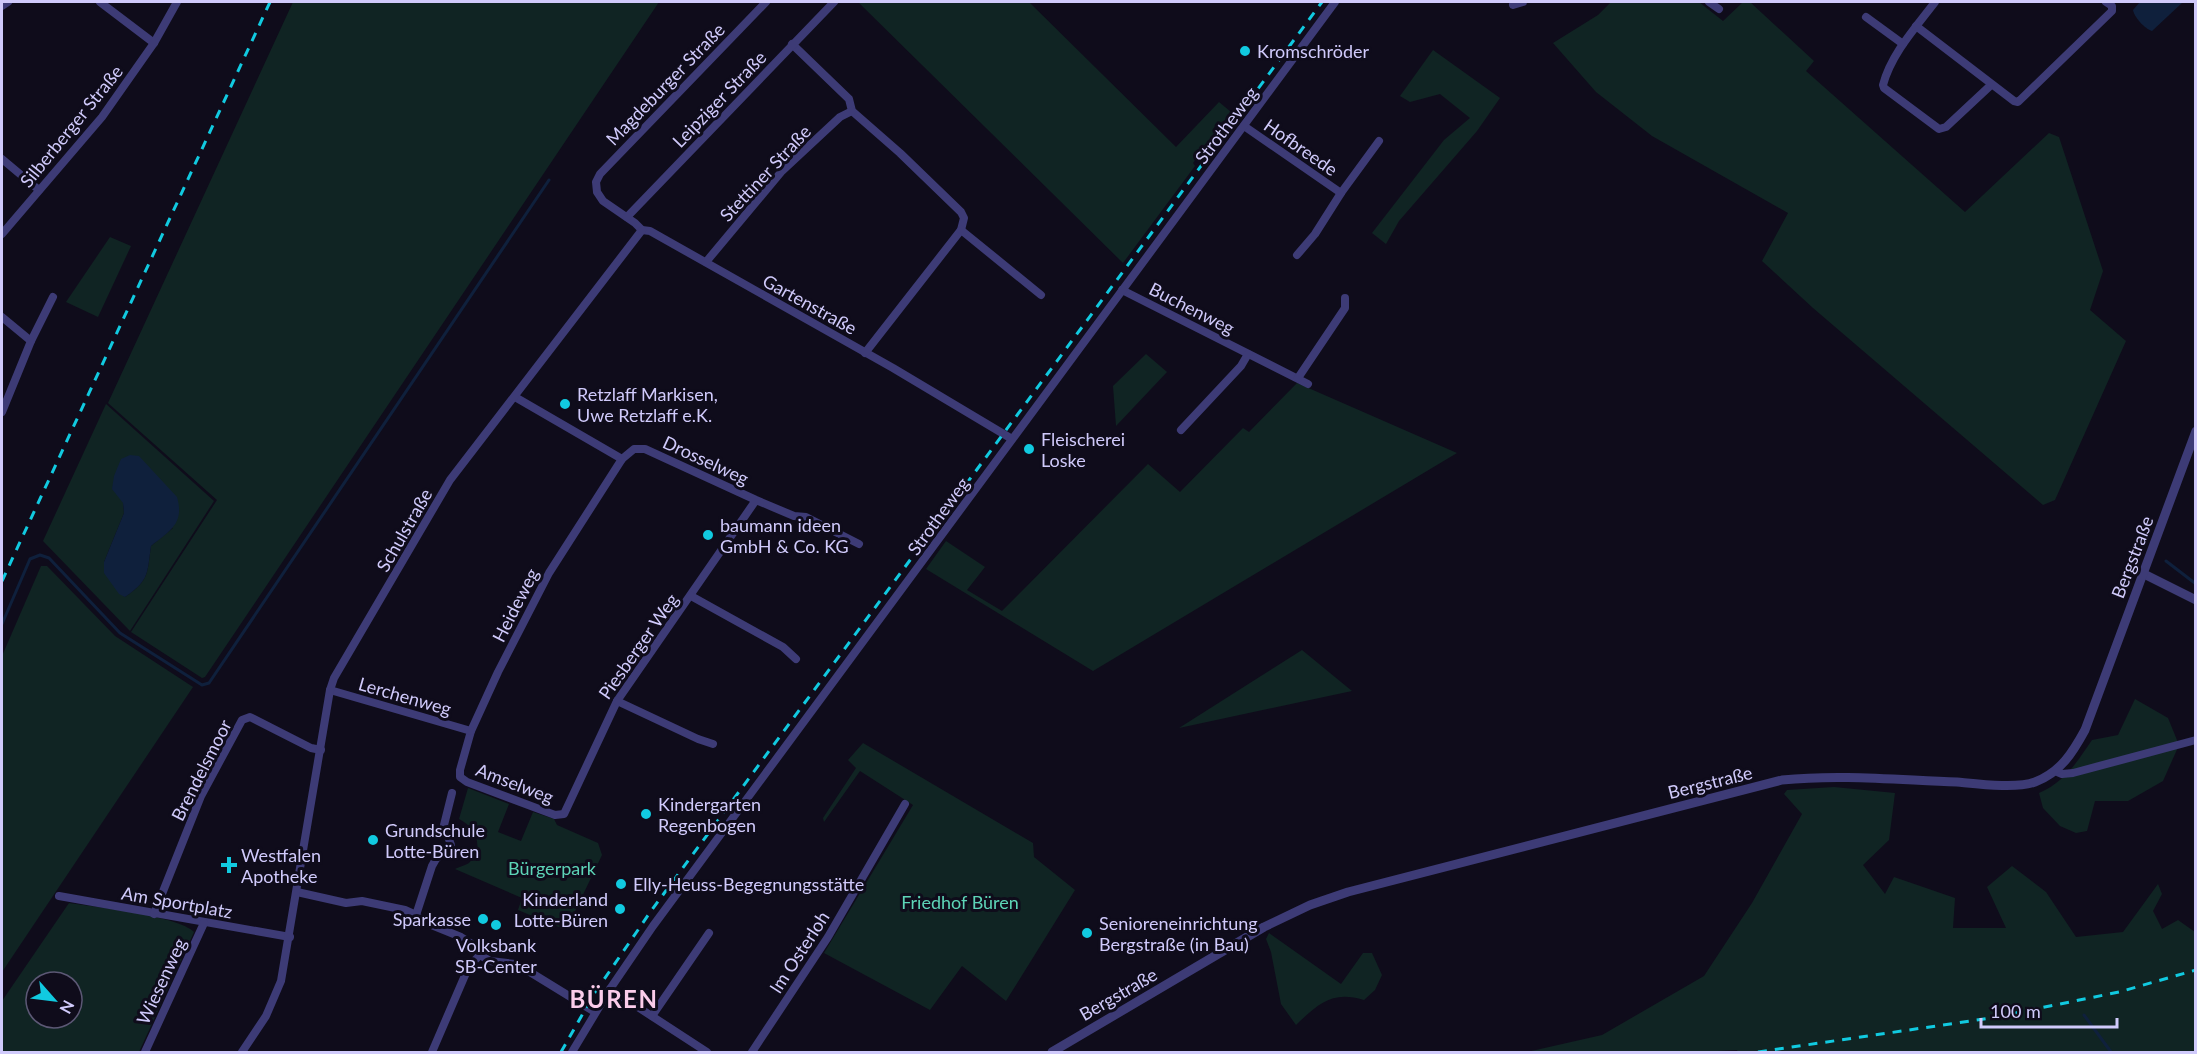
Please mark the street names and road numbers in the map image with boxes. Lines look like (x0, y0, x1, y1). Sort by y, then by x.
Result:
street label: Magdeburger Straße (601, 18, 729, 150)
street label: Leipziger Straße (668, 46, 770, 152)
street label: Silberberger Straße (15, 60, 127, 192)
street label: Strotheweg (1190, 82, 1262, 168)
street label: Hofbreede (1260, 114, 1342, 180)
street label: Stettiner Straße (715, 120, 815, 226)
street label: Gartenstraße (759, 269, 861, 339)
street label: Buchenweg (1146, 277, 1238, 339)
street label: Drosselweg (660, 431, 752, 489)
street label: Strotheweg (902, 473, 974, 559)
street label: Schulstraße (371, 485, 437, 575)
street label: Bergstraße (2106, 513, 2158, 601)
street label: Heideweg (487, 565, 543, 645)
street label: Piesberger Weg (593, 589, 683, 703)
street label: Lerchenweg (356, 672, 454, 720)
street label: Brendelsmoor (166, 715, 236, 824)
street label: Amselweg (473, 758, 557, 808)
street label: Bergstraße (1665, 761, 1755, 803)
street label: Am Sportplatz (120, 881, 234, 923)
street label: Im Osterloh (764, 907, 834, 997)
street label: Wiesenweg (131, 934, 191, 1028)
street label: Bergstraße (1075, 963, 1161, 1025)

